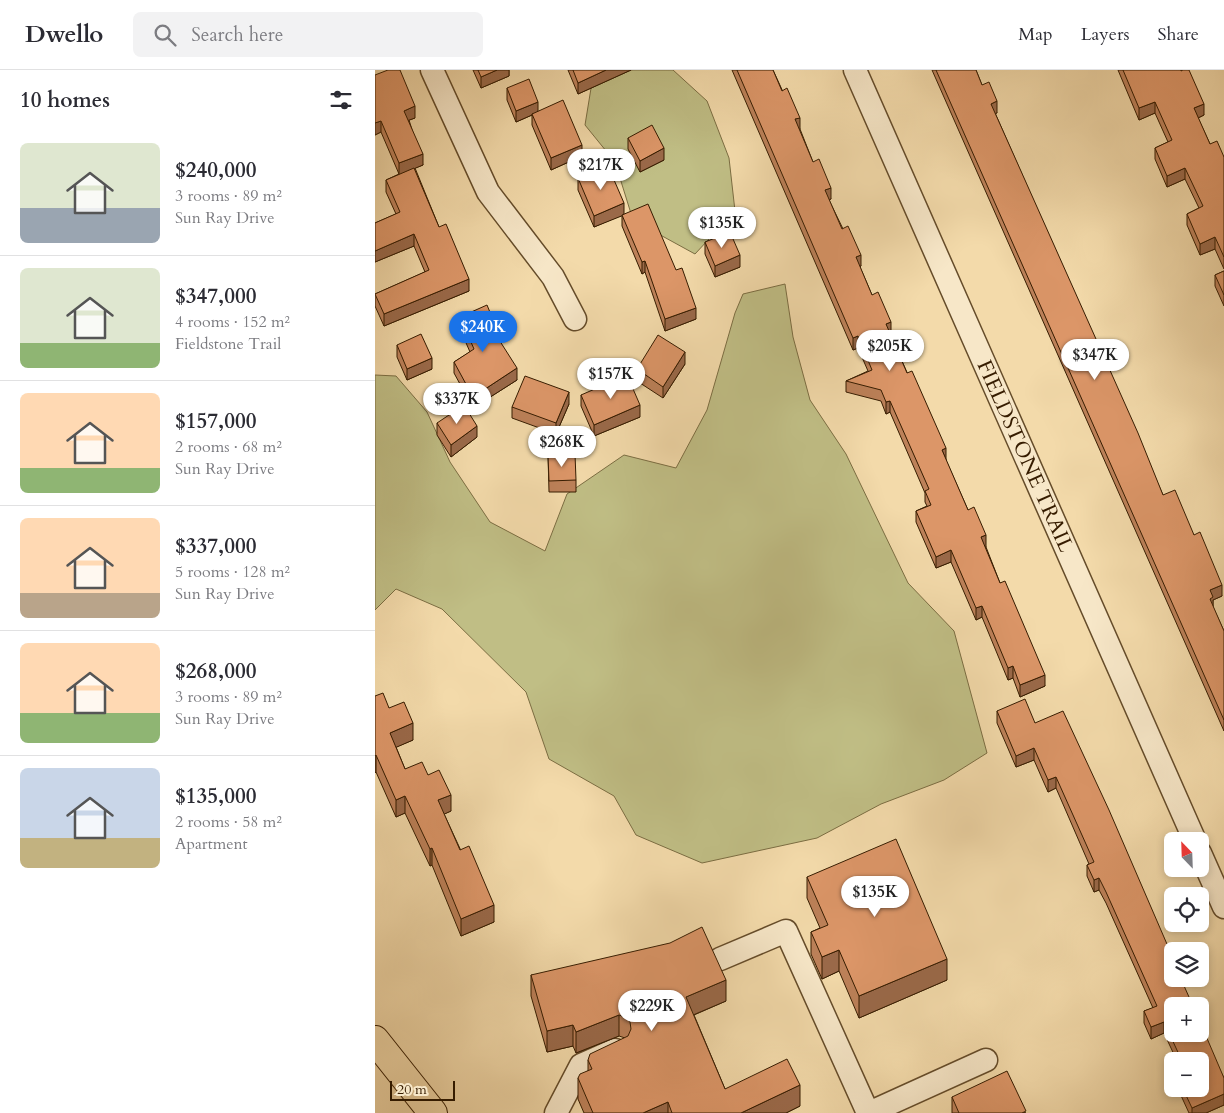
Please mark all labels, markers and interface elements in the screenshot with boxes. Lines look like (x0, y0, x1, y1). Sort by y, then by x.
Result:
search box (133, 12, 483, 57)
text: Dwello (25, 18, 103, 51)
icon: search (151, 21, 179, 49)
text: Search here (191, 22, 283, 48)
text: Map (1018, 22, 1053, 47)
text: Layers (1081, 22, 1130, 47)
text: Share (1158, 22, 1199, 47)
text: 10 homes (20, 86, 110, 115)
icon: filters (327, 86, 355, 114)
pin: $217K (566, 148, 636, 191)
text: $217K (578, 154, 624, 176)
text: $240,000 (175, 156, 256, 185)
icon: home (60, 163, 120, 223)
text: 3 rooms · 89 m² (175, 185, 282, 207)
pin: $135K (687, 206, 757, 249)
text: Sun Ray Drive (175, 207, 275, 229)
text: $135K (699, 212, 745, 234)
text: $347,000 (175, 282, 256, 311)
icon: home (60, 288, 120, 348)
pin: $240K (448, 310, 518, 353)
text: 4 rooms · 152 m² (175, 311, 290, 333)
text: $240K (460, 316, 506, 338)
pin: $205K (855, 330, 925, 372)
text: Fieldstone Trail (175, 333, 281, 355)
text: $205K (867, 335, 913, 357)
pin: $347K (1060, 338, 1130, 381)
text: $347K (1072, 344, 1118, 366)
street label: FIELDSTONE TRAIL (970, 355, 1081, 557)
pin: $157K (576, 358, 646, 400)
text: $157K (588, 363, 634, 385)
pin: $337K (422, 382, 492, 425)
text: $337K (434, 388, 480, 410)
text: $157,000 (175, 407, 256, 436)
icon: home (60, 413, 120, 473)
pin: $268K (527, 426, 597, 468)
text: $268K (539, 431, 585, 453)
text: 2 rooms · 68 m² (175, 436, 282, 458)
text: Sun Ray Drive (175, 458, 275, 480)
text: $337,000 (175, 532, 256, 561)
icon: home (60, 538, 120, 598)
text: 5 rooms · 128 m² (175, 561, 290, 583)
text: Sun Ray Drive (175, 583, 275, 605)
text: $268,000 (175, 657, 256, 686)
icon: home (60, 663, 120, 723)
text: 3 rooms · 89 m² (175, 686, 282, 708)
text: Sun Ray Drive (175, 708, 275, 730)
text: $135,000 (175, 782, 256, 811)
icon: home (60, 788, 120, 848)
text: 2 rooms · 58 m² (175, 811, 282, 833)
north arrow (1164, 832, 1209, 878)
map controls (1164, 832, 1209, 1097)
text: Apartment (175, 833, 248, 855)
pin: $135K (840, 876, 910, 918)
text: $135K (852, 881, 898, 903)
button: locate (1164, 887, 1209, 932)
button: layers (1164, 942, 1209, 987)
pin: $229K (617, 990, 687, 1032)
text: $229K (629, 995, 675, 1017)
button: + (1164, 997, 1209, 1042)
button: − (1164, 1052, 1209, 1097)
scale bar (390, 1078, 455, 1101)
text: 20 m (397, 1080, 427, 1099)

